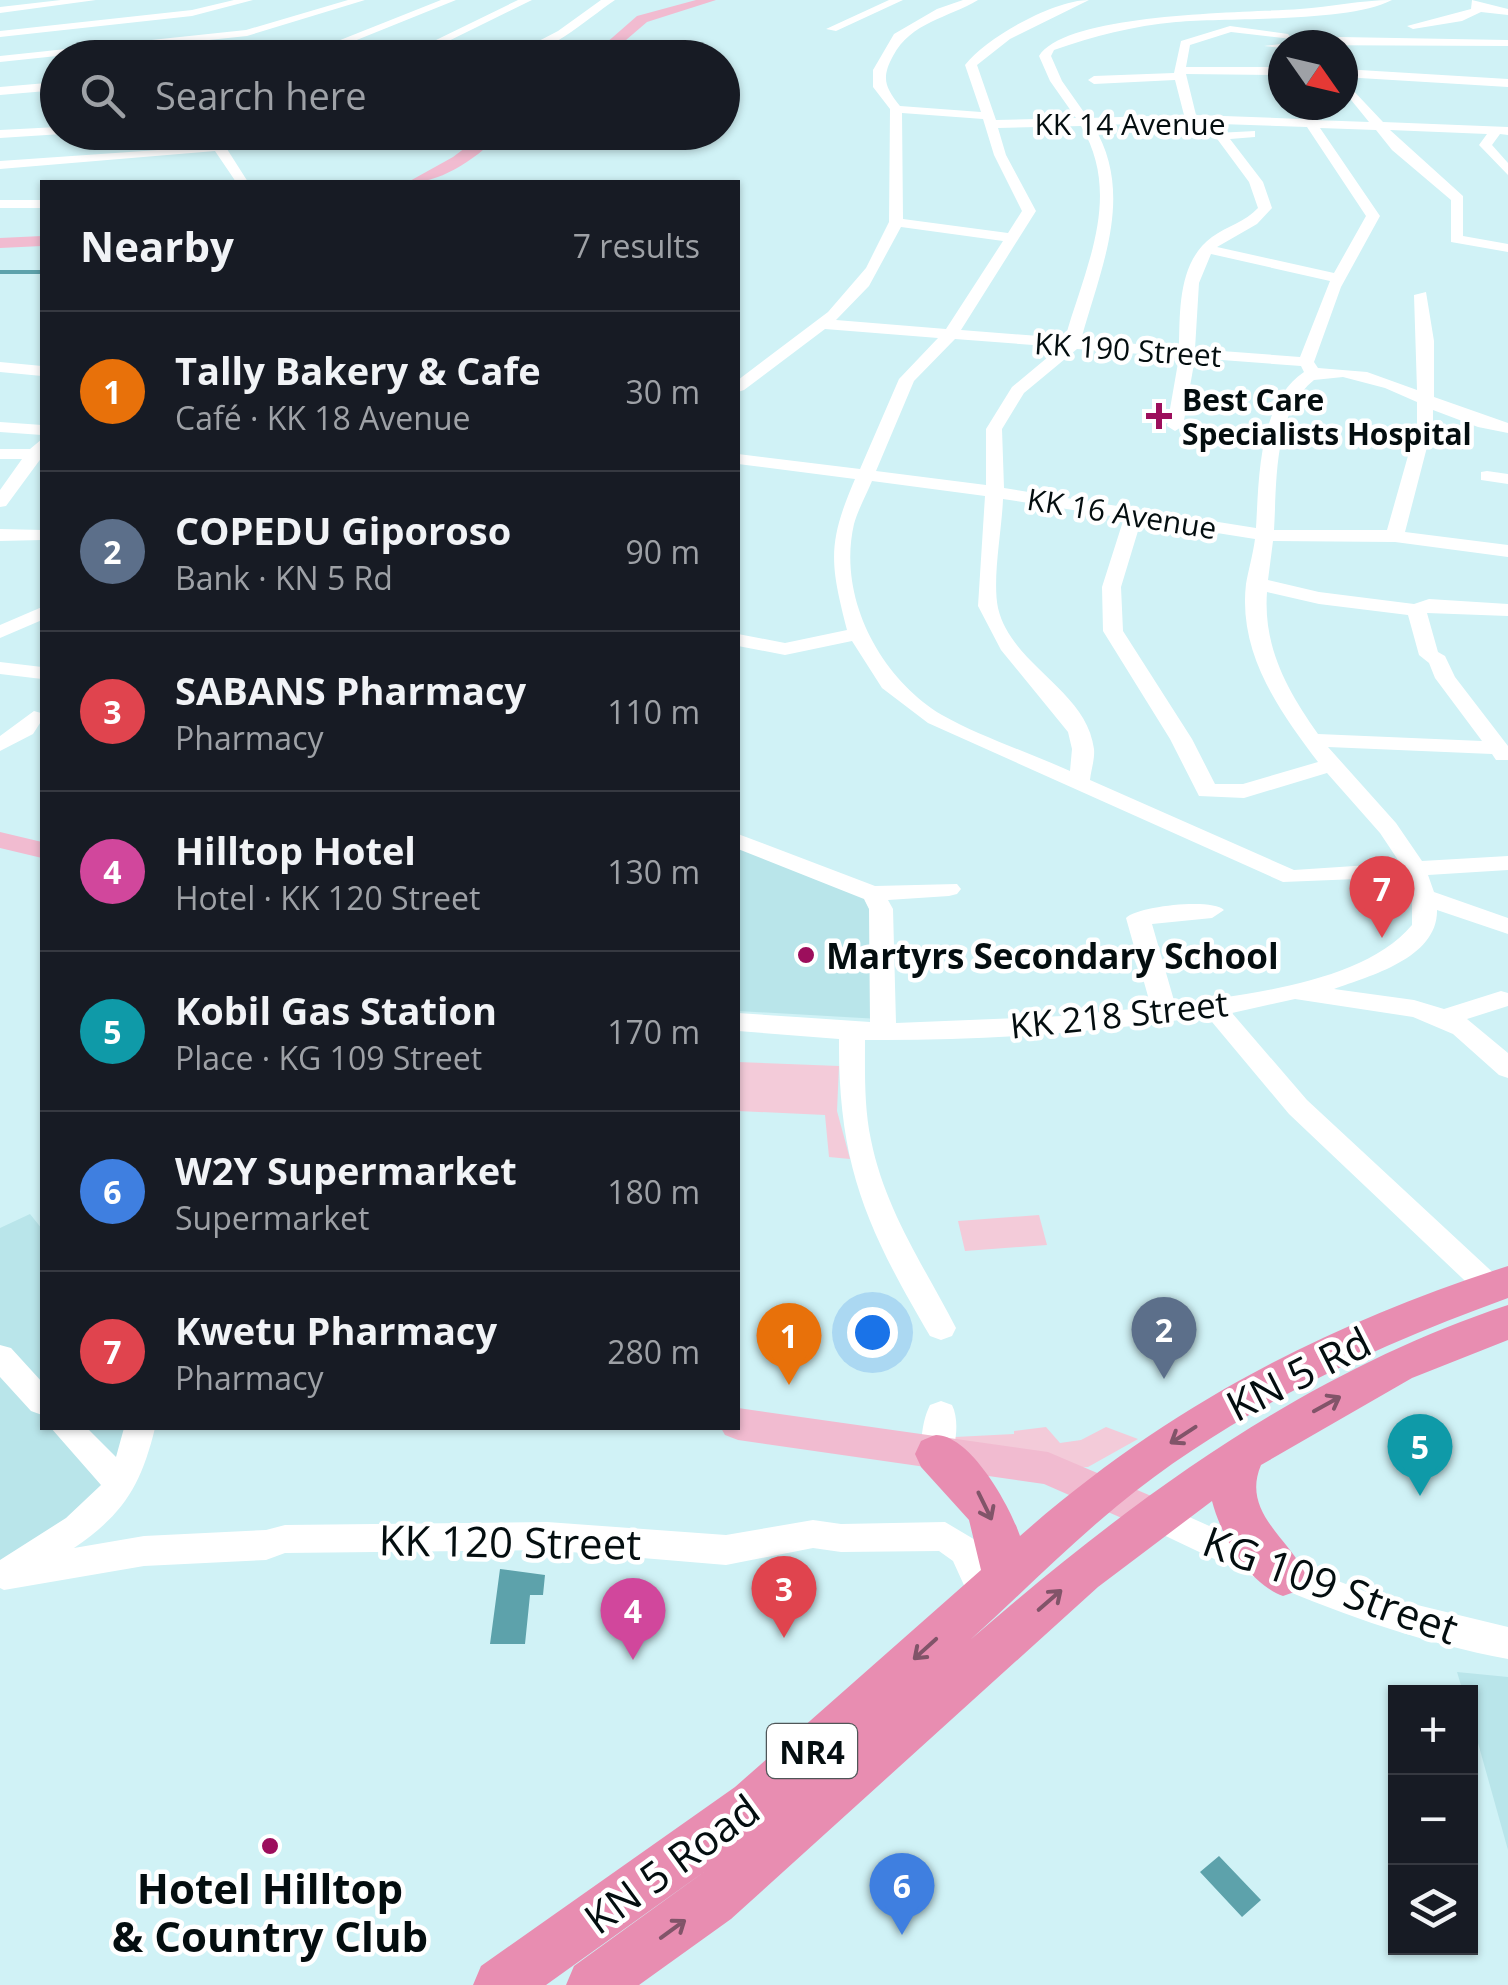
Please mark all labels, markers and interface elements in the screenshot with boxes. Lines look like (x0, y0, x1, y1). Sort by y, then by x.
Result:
north arrow (1268, 30, 1358, 120)
search box (40, 40, 740, 150)
icon: search (75, 68, 130, 123)
text: Search here (155, 69, 367, 121)
street label: KK 14 Avenue (1034, 103, 1226, 144)
text: Nearby (80, 217, 234, 274)
text: 7 results (573, 224, 700, 267)
street label: KK 190 Street (1033, 322, 1223, 376)
text: Tally Bakery & Cafe (175, 344, 541, 396)
text: 1 (103, 370, 122, 413)
text: 30 m (625, 370, 700, 413)
place label: Best Care Specialists Hospital (1182, 379, 1472, 454)
text: Café · KK 18 Avenue (175, 396, 471, 439)
marker: Best Care Specialists Hospital (1146, 403, 1172, 429)
street label: KK 16 Avenue (1024, 478, 1220, 548)
text: COPEDU Giporoso (175, 504, 511, 556)
text: 2 (103, 530, 122, 573)
text: 90 m (625, 530, 700, 573)
text: Bank · KN 5 Rd (175, 556, 393, 599)
text: SABANS Pharmacy (175, 664, 526, 716)
text: 3 (103, 690, 122, 733)
text: 110 m (607, 690, 700, 733)
text: Pharmacy (175, 716, 324, 759)
text: Hilltop Hotel (175, 824, 416, 876)
text: 4 (103, 850, 122, 893)
text: 130 m (607, 850, 700, 893)
pin: 7 (1350, 856, 1414, 938)
text: Hotel · KK 120 Street (175, 876, 480, 919)
place label: Martyrs Secondary School (826, 932, 1279, 979)
marker: Martyrs Secondary School (795, 944, 817, 966)
street label: KK 218 Street (1008, 979, 1230, 1049)
text: Kobil Gas Station (175, 984, 497, 1036)
text: 5 (103, 1010, 122, 1053)
text: 170 m (607, 1010, 700, 1053)
text: Place · KG 109 Street (175, 1036, 482, 1079)
text: W2Y Supermarket (175, 1144, 517, 1196)
text: 6 (103, 1170, 122, 1213)
text: 180 m (607, 1170, 700, 1213)
text: Supermarket (175, 1196, 369, 1239)
pin: 2 (1132, 1296, 1196, 1379)
pin: 1 (756, 1302, 822, 1385)
text: Kwetu Pharmacy (175, 1304, 497, 1356)
your location (847, 1307, 898, 1358)
street label: KN 5 Rd (1216, 1312, 1380, 1434)
text: 7 (103, 1330, 122, 1373)
text: 280 m (607, 1330, 700, 1373)
text: Pharmacy (175, 1356, 324, 1399)
one-way arrow (1312, 1393, 1342, 1413)
pin: 5 (1388, 1414, 1452, 1496)
one-way arrow (1169, 1425, 1197, 1446)
one-way arrow (976, 1491, 995, 1521)
street label: KK 120 Street (378, 1510, 642, 1572)
street label: KG 109 Street (1196, 1511, 1466, 1657)
pin: 3 (752, 1556, 816, 1638)
pin: 4 (600, 1578, 666, 1660)
one-way arrow (1037, 1589, 1062, 1612)
one-way arrow (913, 1637, 938, 1660)
map controls (1388, 1685, 1478, 1955)
button: + (1388, 1685, 1478, 1775)
road number: NR4 (767, 1724, 857, 1778)
button: − (1388, 1775, 1478, 1865)
street label: KN 5 Road (572, 1780, 770, 1946)
marker: Hotel Hilltop & Country Club (259, 1835, 281, 1857)
pin: 6 (870, 1852, 934, 1935)
place label: Hotel Hilltop & Country Club (112, 1859, 428, 1964)
button: layers (1388, 1865, 1478, 1955)
one-way arrow (659, 1918, 686, 1939)

